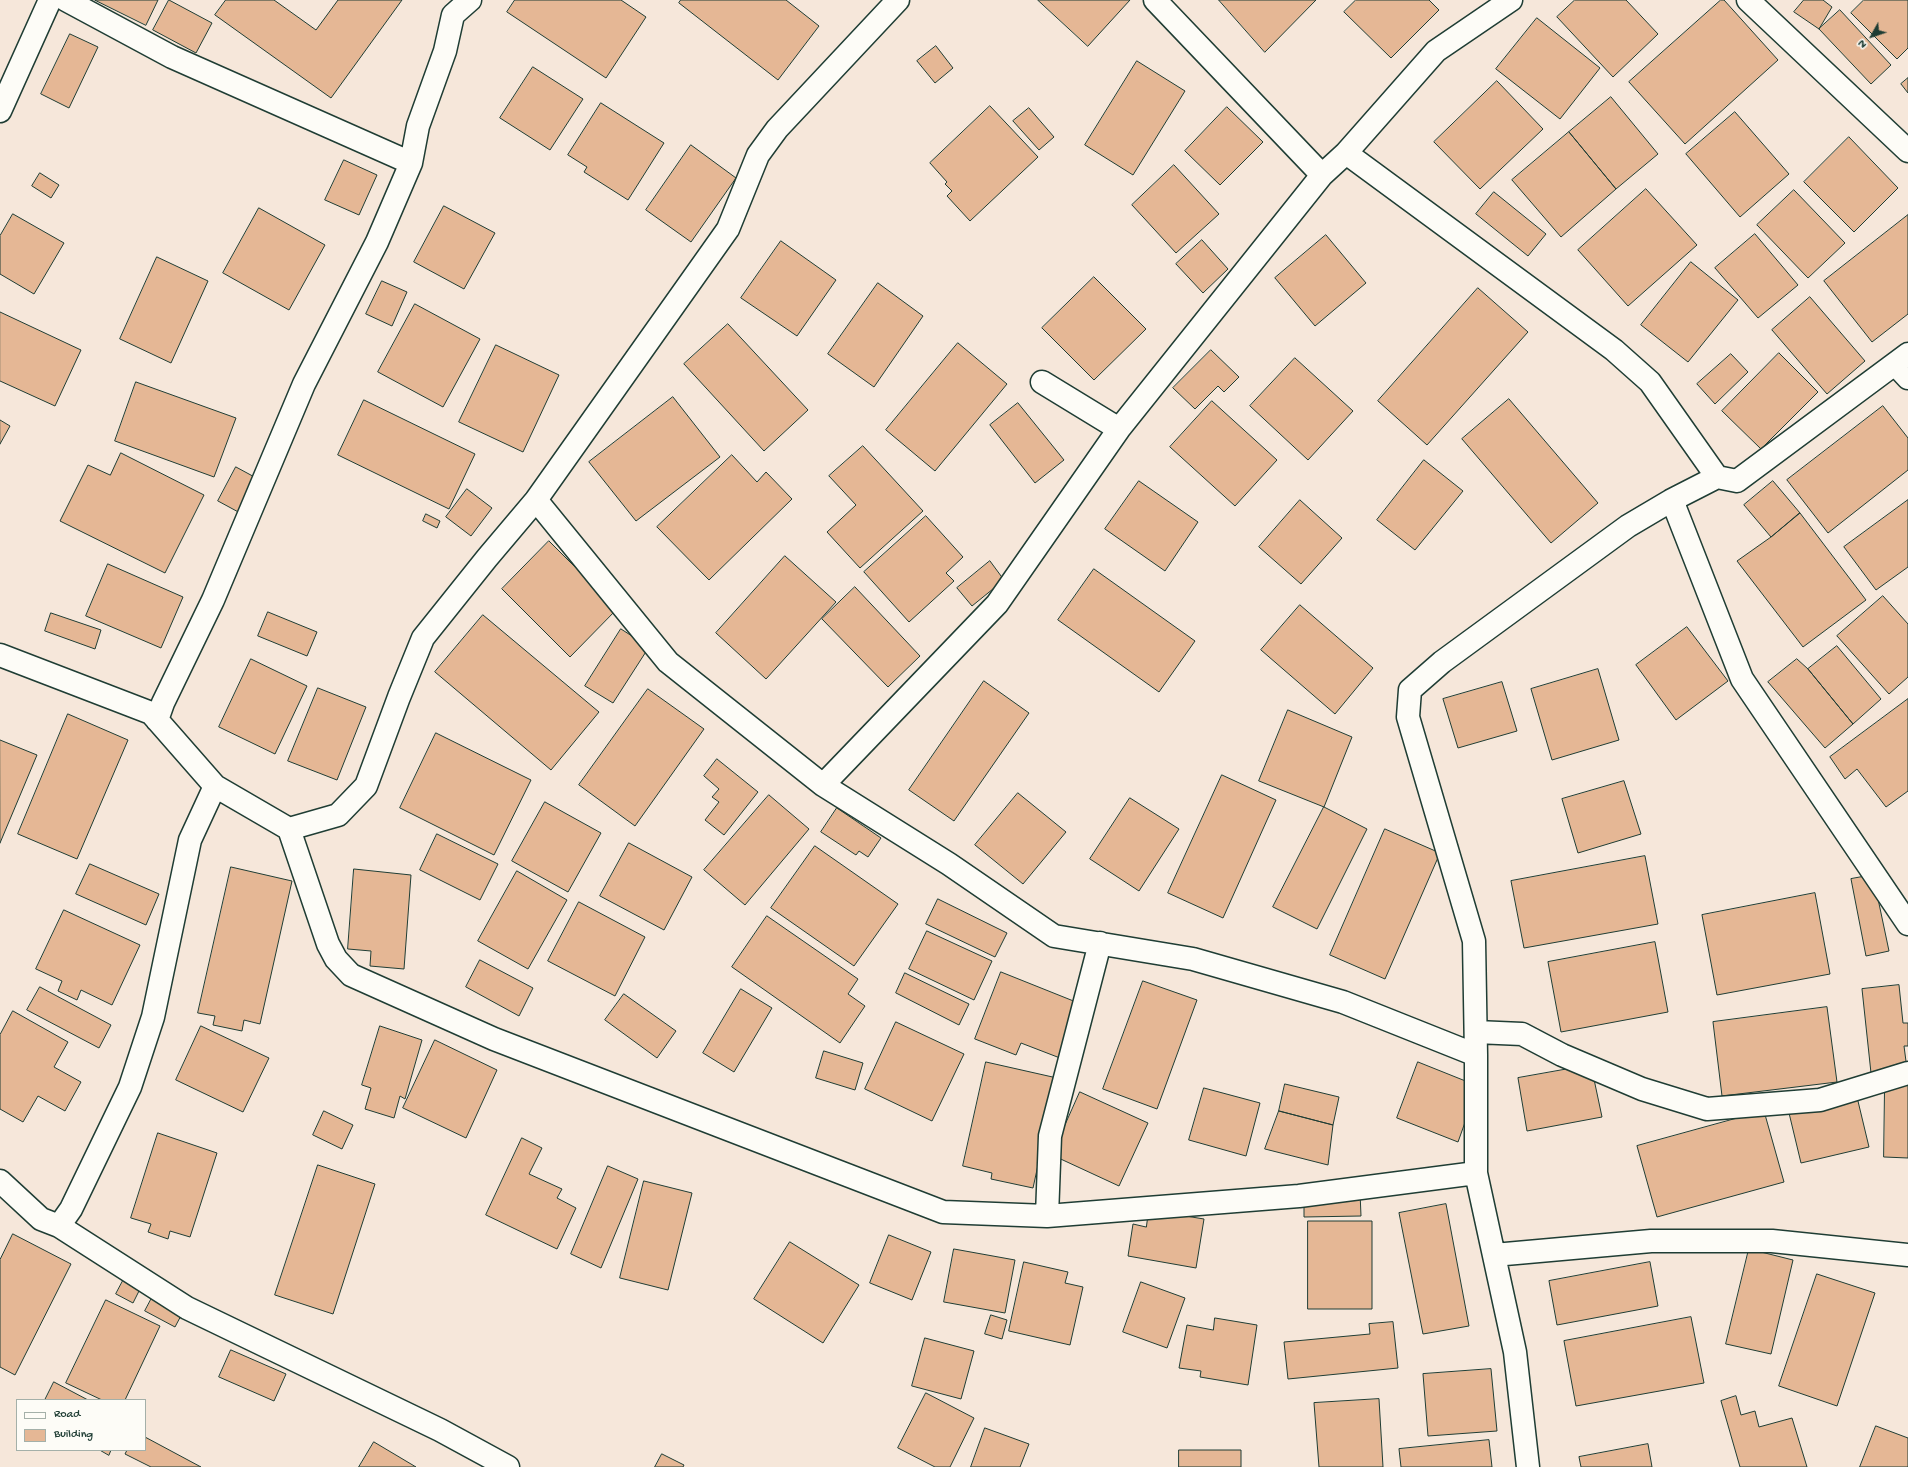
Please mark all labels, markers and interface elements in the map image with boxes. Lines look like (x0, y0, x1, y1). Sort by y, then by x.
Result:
north arrow (1852, 16, 1892, 56)
text: N (1856, 37, 1870, 50)
legend (16, 1399, 146, 1451)
text: Road (54, 1408, 80, 1422)
text: Building (54, 1428, 93, 1442)

